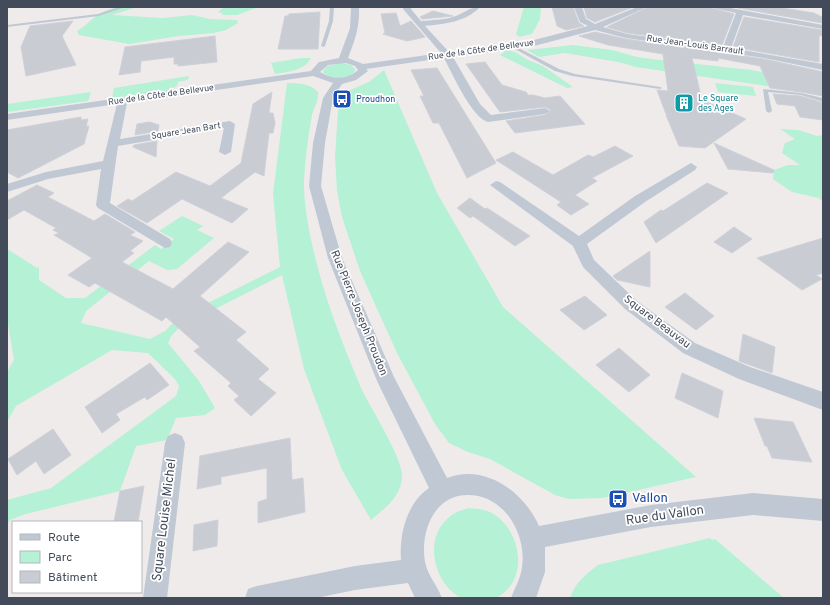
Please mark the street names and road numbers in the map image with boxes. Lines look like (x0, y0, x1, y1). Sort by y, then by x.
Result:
street label: Rue Jean-Louis Barrault (646, 33, 744, 57)
street label: Rue de la Côte de Bellevue (427, 37, 535, 63)
street label: Rue de la Côte de Bellevue (107, 82, 215, 108)
street label: Square Jean Bart (151, 120, 221, 142)
street label: Rue Pierre Joseph Proudon (327, 248, 391, 378)
street label: Square Beauvau (621, 292, 693, 352)
street label: Square Louise Michel (150, 458, 180, 582)
street label: Rue du Vallon (625, 503, 705, 529)

